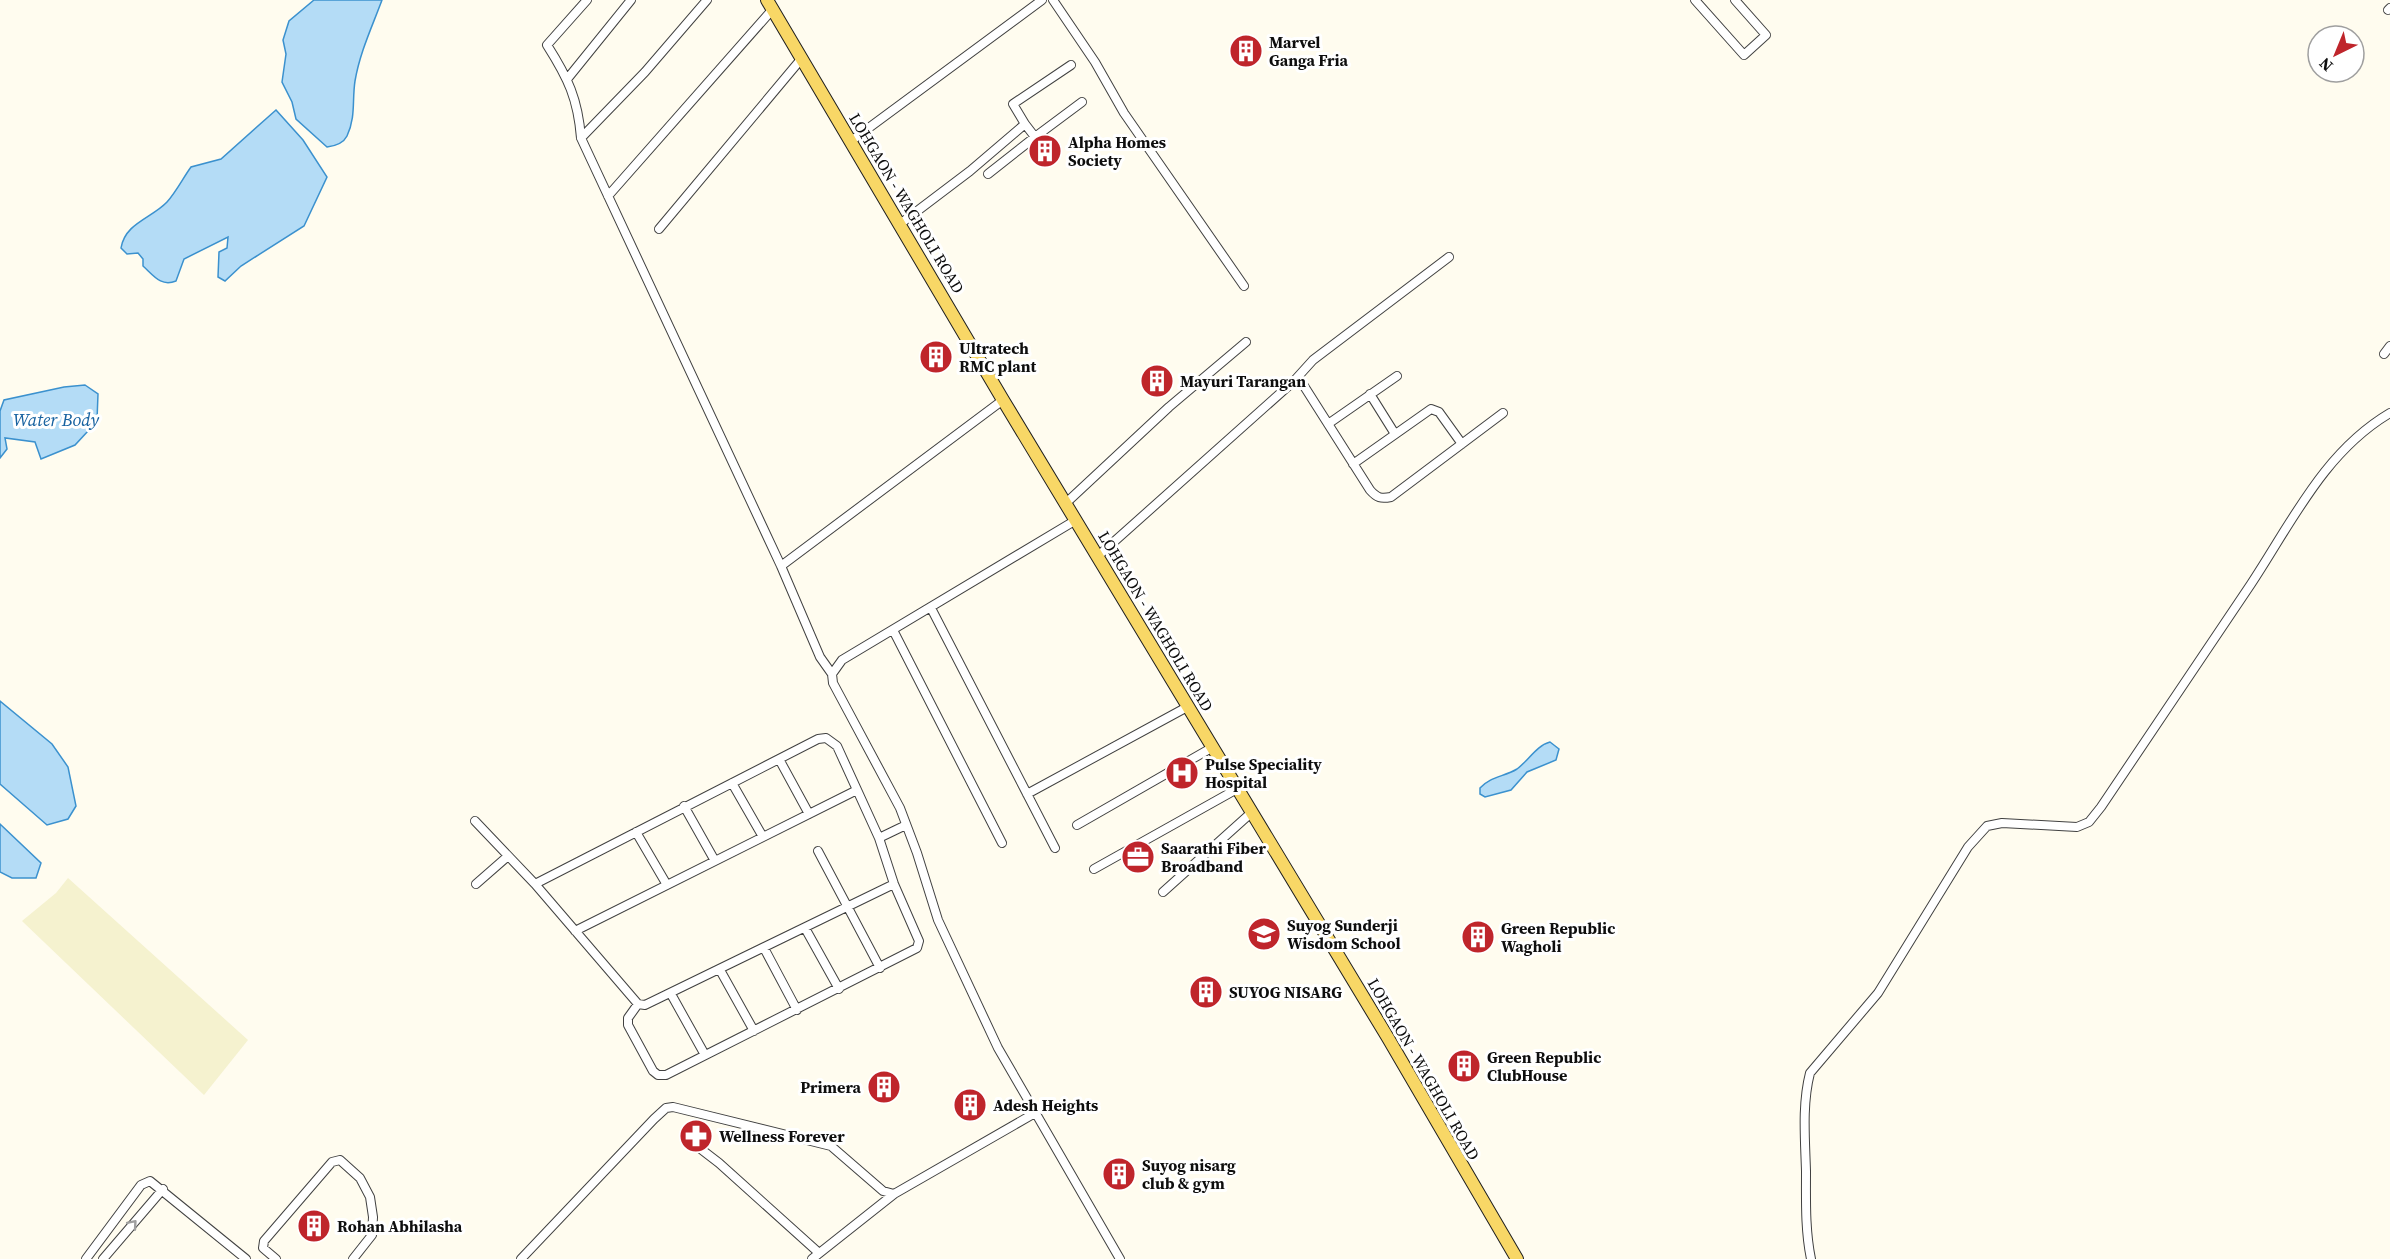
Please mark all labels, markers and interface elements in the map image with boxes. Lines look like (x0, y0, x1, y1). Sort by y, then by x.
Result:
north arrow (2306, 24, 2366, 84)
place label: Marvel Ganga Fria (1269, 31, 1349, 71)
building icon: Marvel Ganga Fria (1228, 33, 1264, 69)
text: N (2314, 53, 2338, 77)
street label: LOHGAON - WAGHOLI ROAD (844, 109, 970, 297)
place label: Alpha Homes Society (1068, 131, 1166, 171)
building icon: Alpha Homes Society (1027, 133, 1063, 169)
place label: Ultratech RMC plant (959, 337, 1037, 377)
building icon: Ultratech RMC plant (918, 339, 954, 375)
building icon: Mayuri Tarangan (1139, 363, 1175, 399)
place label: Mayuri Tarangan (1180, 370, 1306, 392)
water label: Water Body (13, 407, 100, 432)
street label: LOHGAON - WAGHOLI ROAD (1093, 527, 1219, 715)
place label: Pulse Speciality Hospital (1205, 753, 1322, 793)
hospital icon: Pulse Speciality Hospital (1164, 755, 1200, 791)
place label: Saarathi Fiber Broadband (1161, 837, 1266, 877)
office icon: Saarathi Fiber Broadband (1120, 839, 1156, 875)
place label: Suyog Sunderji Wisdom School (1287, 914, 1401, 954)
school or university icon: Suyog Sunderji Wisdom School (1246, 916, 1282, 952)
place label: Green Republic Wagholi (1501, 917, 1615, 957)
building icon: Green Republic Wagholi (1460, 919, 1496, 955)
building icon: SUYOG NISARG (1188, 974, 1224, 1010)
street label: LOHGAON - WAGHOLI ROAD (1363, 974, 1485, 1164)
place label: SUYOG NISARG (1229, 981, 1342, 1003)
place label: Green Republic ClubHouse (1487, 1046, 1601, 1086)
building icon: Green Republic ClubHouse (1446, 1048, 1482, 1084)
building icon: Primera (866, 1069, 902, 1105)
place label: Primera (800, 1076, 861, 1098)
building icon: Adesh Heights (952, 1087, 988, 1123)
place label: Adesh Heights (993, 1094, 1098, 1116)
pharmacy icon: Wellness Forever (678, 1118, 714, 1154)
place label: Wellness Forever (719, 1125, 845, 1147)
place label: Suyog nisarg club & gym (1142, 1154, 1236, 1194)
building icon: Suyog nisarg club & gym (1101, 1156, 1137, 1192)
building icon: Rohan Abhilasha (296, 1208, 332, 1244)
place label: Rohan Abhilasha (337, 1215, 463, 1237)
one-way arrow (126, 1220, 137, 1231)

